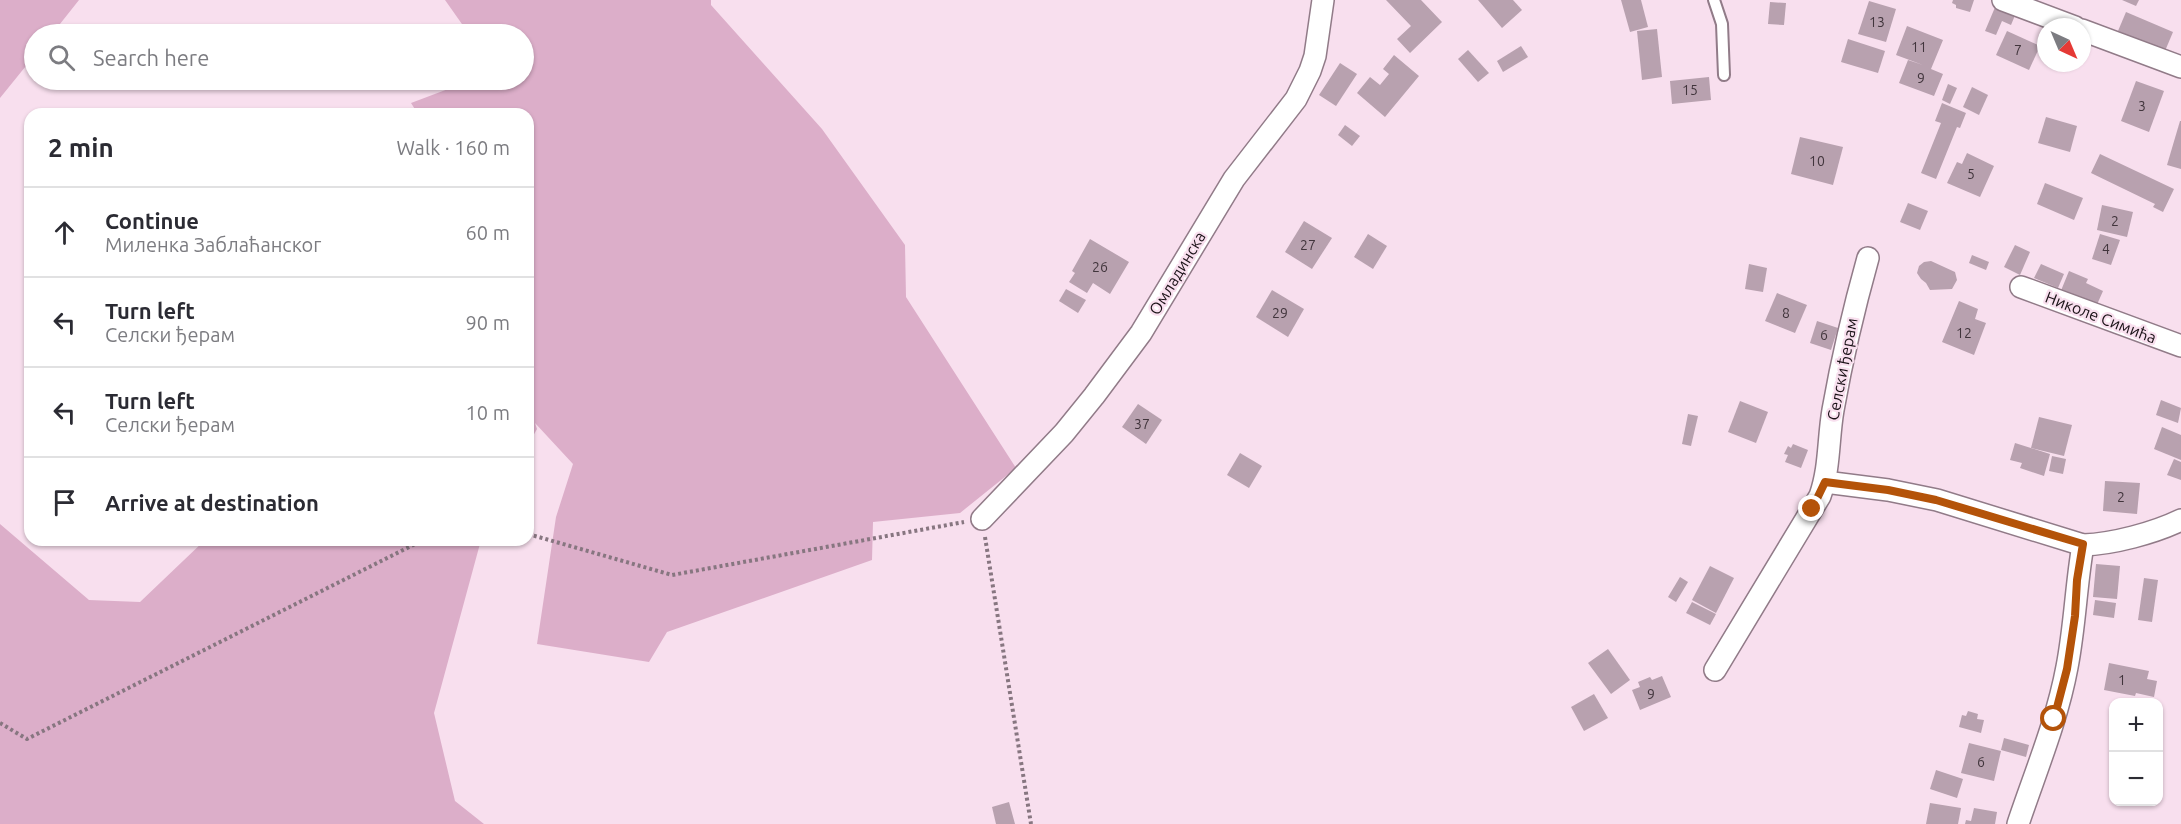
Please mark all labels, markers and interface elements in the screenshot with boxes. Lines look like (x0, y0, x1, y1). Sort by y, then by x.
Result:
house number: 13 (1869, 14, 1885, 30)
north arrow (2037, 18, 2091, 72)
search box (24, 24, 534, 90)
house number: 11 (1911, 39, 1927, 55)
icon: search (45, 41, 78, 74)
house number: 7 (2014, 42, 2022, 58)
text: Search here (93, 45, 209, 70)
house number: 9 (1917, 70, 1925, 86)
house number: 15 (1682, 82, 1698, 98)
house number: 3 (2138, 98, 2146, 114)
text: 2 min (48, 133, 114, 162)
text: Walk · 160 m (397, 136, 510, 159)
house number: 10 (1809, 153, 1825, 169)
house number: 5 (1967, 166, 1975, 182)
text: Continue (105, 208, 199, 233)
house number: 2 (2111, 213, 2119, 229)
icon: ahead (48, 216, 81, 249)
text: 60 m (466, 221, 510, 244)
street label: Омладинска (1145, 228, 1209, 318)
text: Миленка Заблаћанског (105, 233, 321, 256)
house number: 27 (1300, 237, 1316, 253)
house number: 4 (2102, 241, 2110, 257)
house number: 26 (1092, 259, 1108, 275)
street label: Николе Симића (2043, 288, 2159, 346)
text: Turn left (105, 298, 195, 323)
house number: 29 (1272, 305, 1288, 321)
house number: 8 (1782, 305, 1790, 321)
icon: left (48, 306, 81, 339)
text: 90 m (466, 311, 510, 334)
street label: Селски ђерам (1823, 316, 1861, 422)
text: Селски ђерам (105, 323, 235, 346)
house number: 12 (1956, 325, 1972, 341)
house number: 6 (1820, 327, 1828, 343)
text: Turn left (105, 388, 195, 413)
icon: left (48, 396, 81, 429)
text: 10 m (466, 401, 510, 424)
text: Селски ђерам (105, 413, 235, 436)
house number: 37 (1134, 416, 1150, 432)
icon: arrive (48, 486, 81, 519)
house number: 2 (2117, 489, 2125, 505)
text: Arrive at destination (105, 490, 319, 515)
route end (1798, 495, 1824, 521)
house number: 1 (2118, 672, 2126, 688)
house number: 9 (1647, 686, 1655, 702)
map controls (2109, 698, 2163, 806)
button: + (2109, 698, 2163, 752)
route start (2040, 705, 2066, 731)
button: − (2109, 752, 2163, 806)
house number: 6 (1977, 754, 1985, 770)

